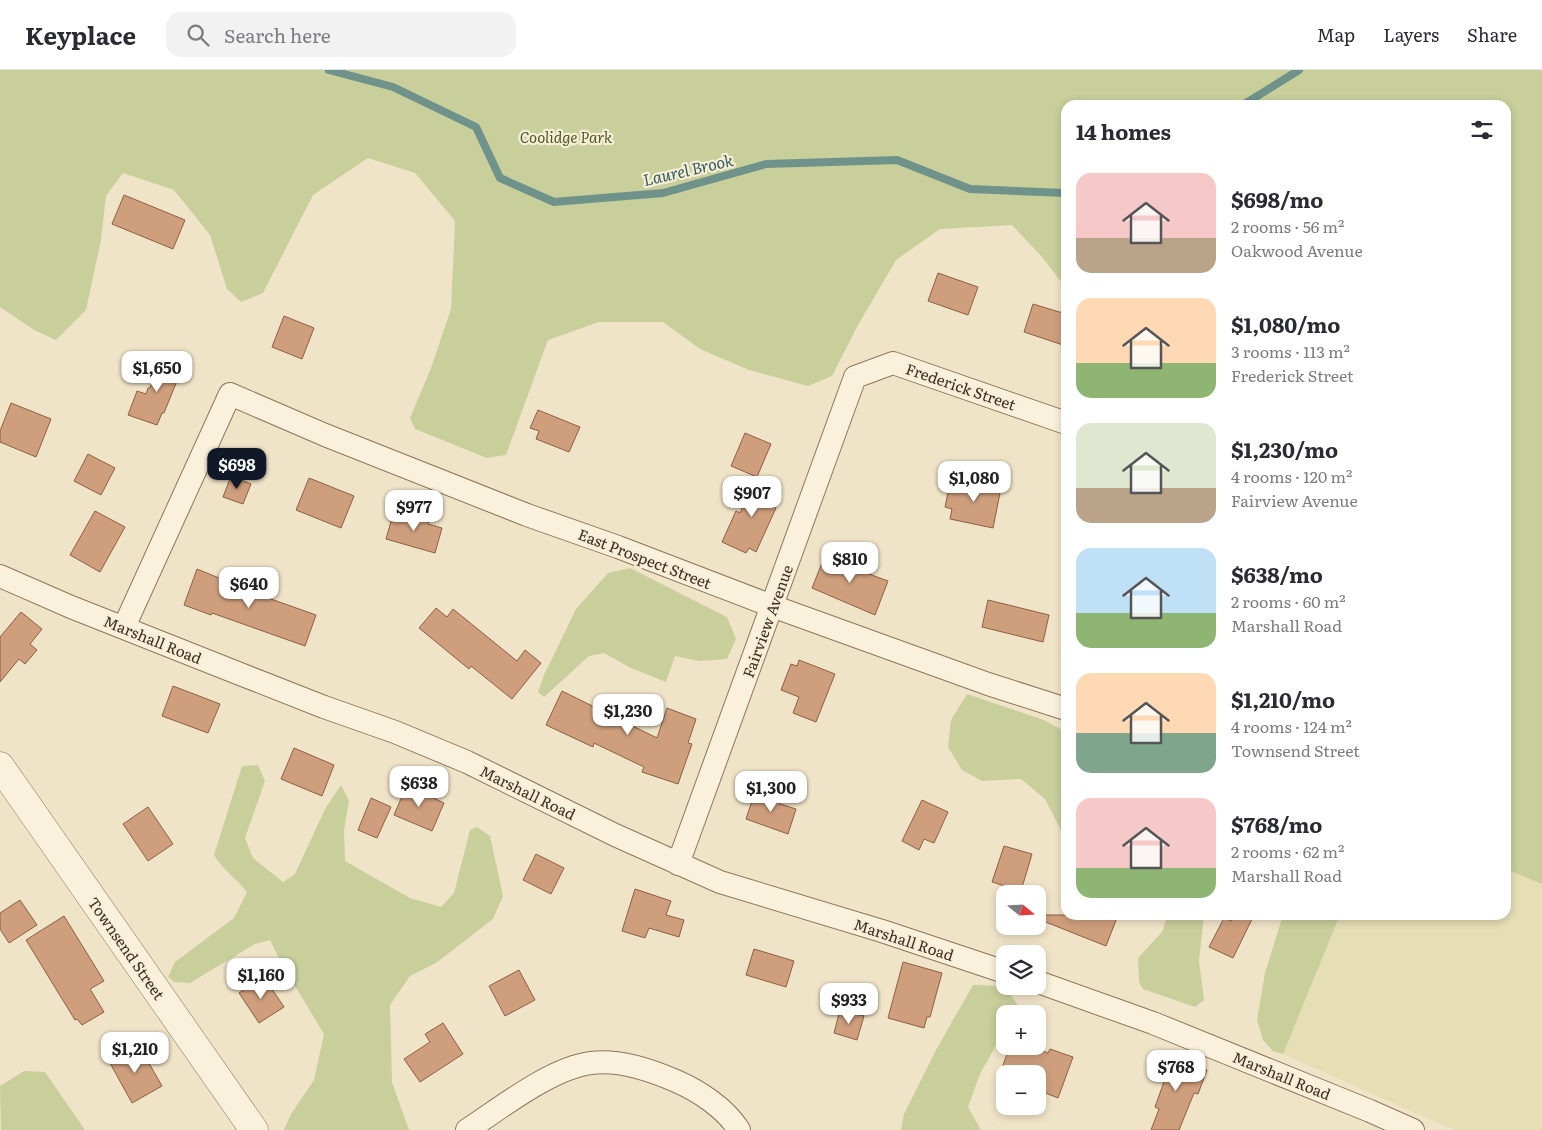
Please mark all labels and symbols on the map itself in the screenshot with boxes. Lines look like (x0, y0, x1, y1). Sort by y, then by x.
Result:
park label: Coolidge Park (520, 125, 613, 148)
water label: Laurel Brook (641, 147, 736, 191)
pin: $1,650 (116, 350, 198, 393)
street label: Frederick Street (903, 356, 1019, 416)
pin: $698 (207, 448, 267, 490)
pin: $1,080 (933, 460, 1015, 503)
pin: $907 (722, 476, 782, 518)
pin: $977 (384, 490, 444, 532)
street label: East Prospect Street (575, 522, 715, 594)
pin: $810 (820, 542, 880, 584)
street label: Fairview Avenue (736, 561, 798, 681)
pin: $640 (219, 566, 279, 609)
street label: Marshall Road (100, 609, 206, 669)
pin: $1,230 (587, 694, 669, 736)
street label: Marshall Road (476, 759, 580, 825)
pin: $638 (389, 766, 449, 808)
pin: $1,300 (730, 770, 812, 813)
north arrow (996, 885, 1046, 935)
street label: Townsend Street (83, 892, 171, 1004)
street label: Marshall Road (851, 912, 957, 966)
pin: $1,160 (220, 958, 302, 1000)
pin: $933 (819, 982, 879, 1025)
pin: $1,210 (94, 1032, 176, 1074)
street label: Marshall Road (1229, 1045, 1335, 1105)
pin: $768 (1146, 1050, 1206, 1092)

